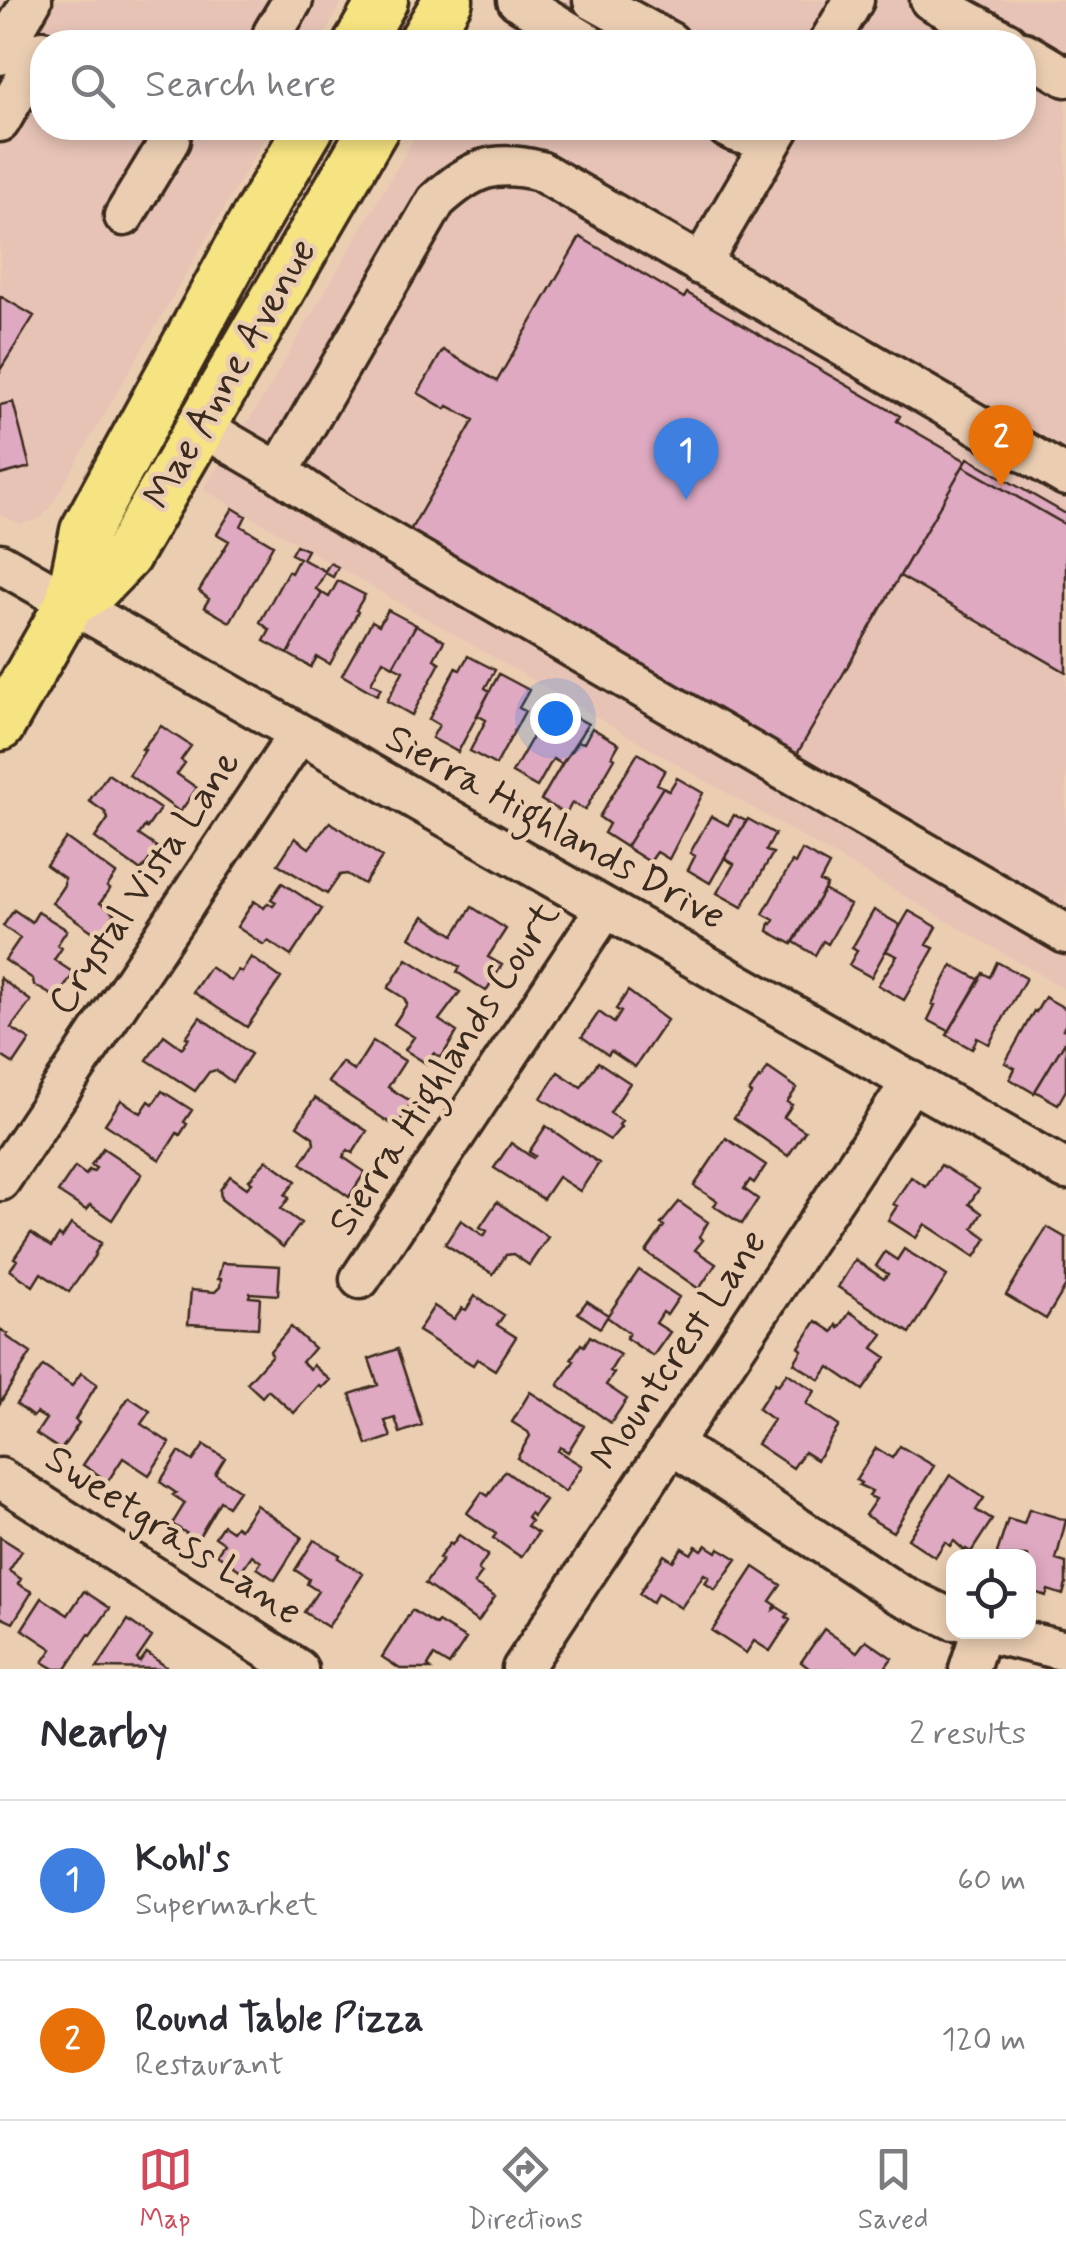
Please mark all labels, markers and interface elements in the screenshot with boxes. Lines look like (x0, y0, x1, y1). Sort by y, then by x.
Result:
search box (30, 30, 1036, 140)
icon: search (65, 58, 120, 113)
text: Search here (145, 61, 336, 110)
street label: Mae Anne Avenue (132, 229, 330, 519)
pin: 2 (968, 404, 1034, 487)
pin: 1 (654, 418, 718, 500)
your location (530, 693, 581, 744)
street label: Sierra Highlands Drive (374, 713, 734, 947)
street label: Crystal Vista Lane (37, 740, 253, 1026)
street label: Sierra Highlands Court (317, 892, 576, 1248)
street label: Mountcrest Lane (580, 1219, 780, 1481)
street label: Sweetgrass Lane (35, 1433, 311, 1639)
map controls (946, 1549, 1036, 1639)
button: locate (946, 1549, 1036, 1639)
text: Nearby (40, 1707, 168, 1762)
text: 2 results (909, 1713, 1026, 1755)
text: Kohl's (135, 1835, 230, 1884)
text: 1 (65, 1859, 80, 1901)
text: 60 m (957, 1859, 1026, 1901)
text: Supermarket (135, 1884, 318, 1926)
text: Round Table Pizza (135, 1995, 424, 2044)
text: 2 (65, 2019, 80, 2061)
text: 120 m (941, 2019, 1026, 2061)
text: Restaurant (135, 2044, 284, 2086)
tab: Map (138, 2142, 193, 2239)
tab: Directions (468, 2142, 583, 2239)
tab: Saved (858, 2142, 928, 2239)

